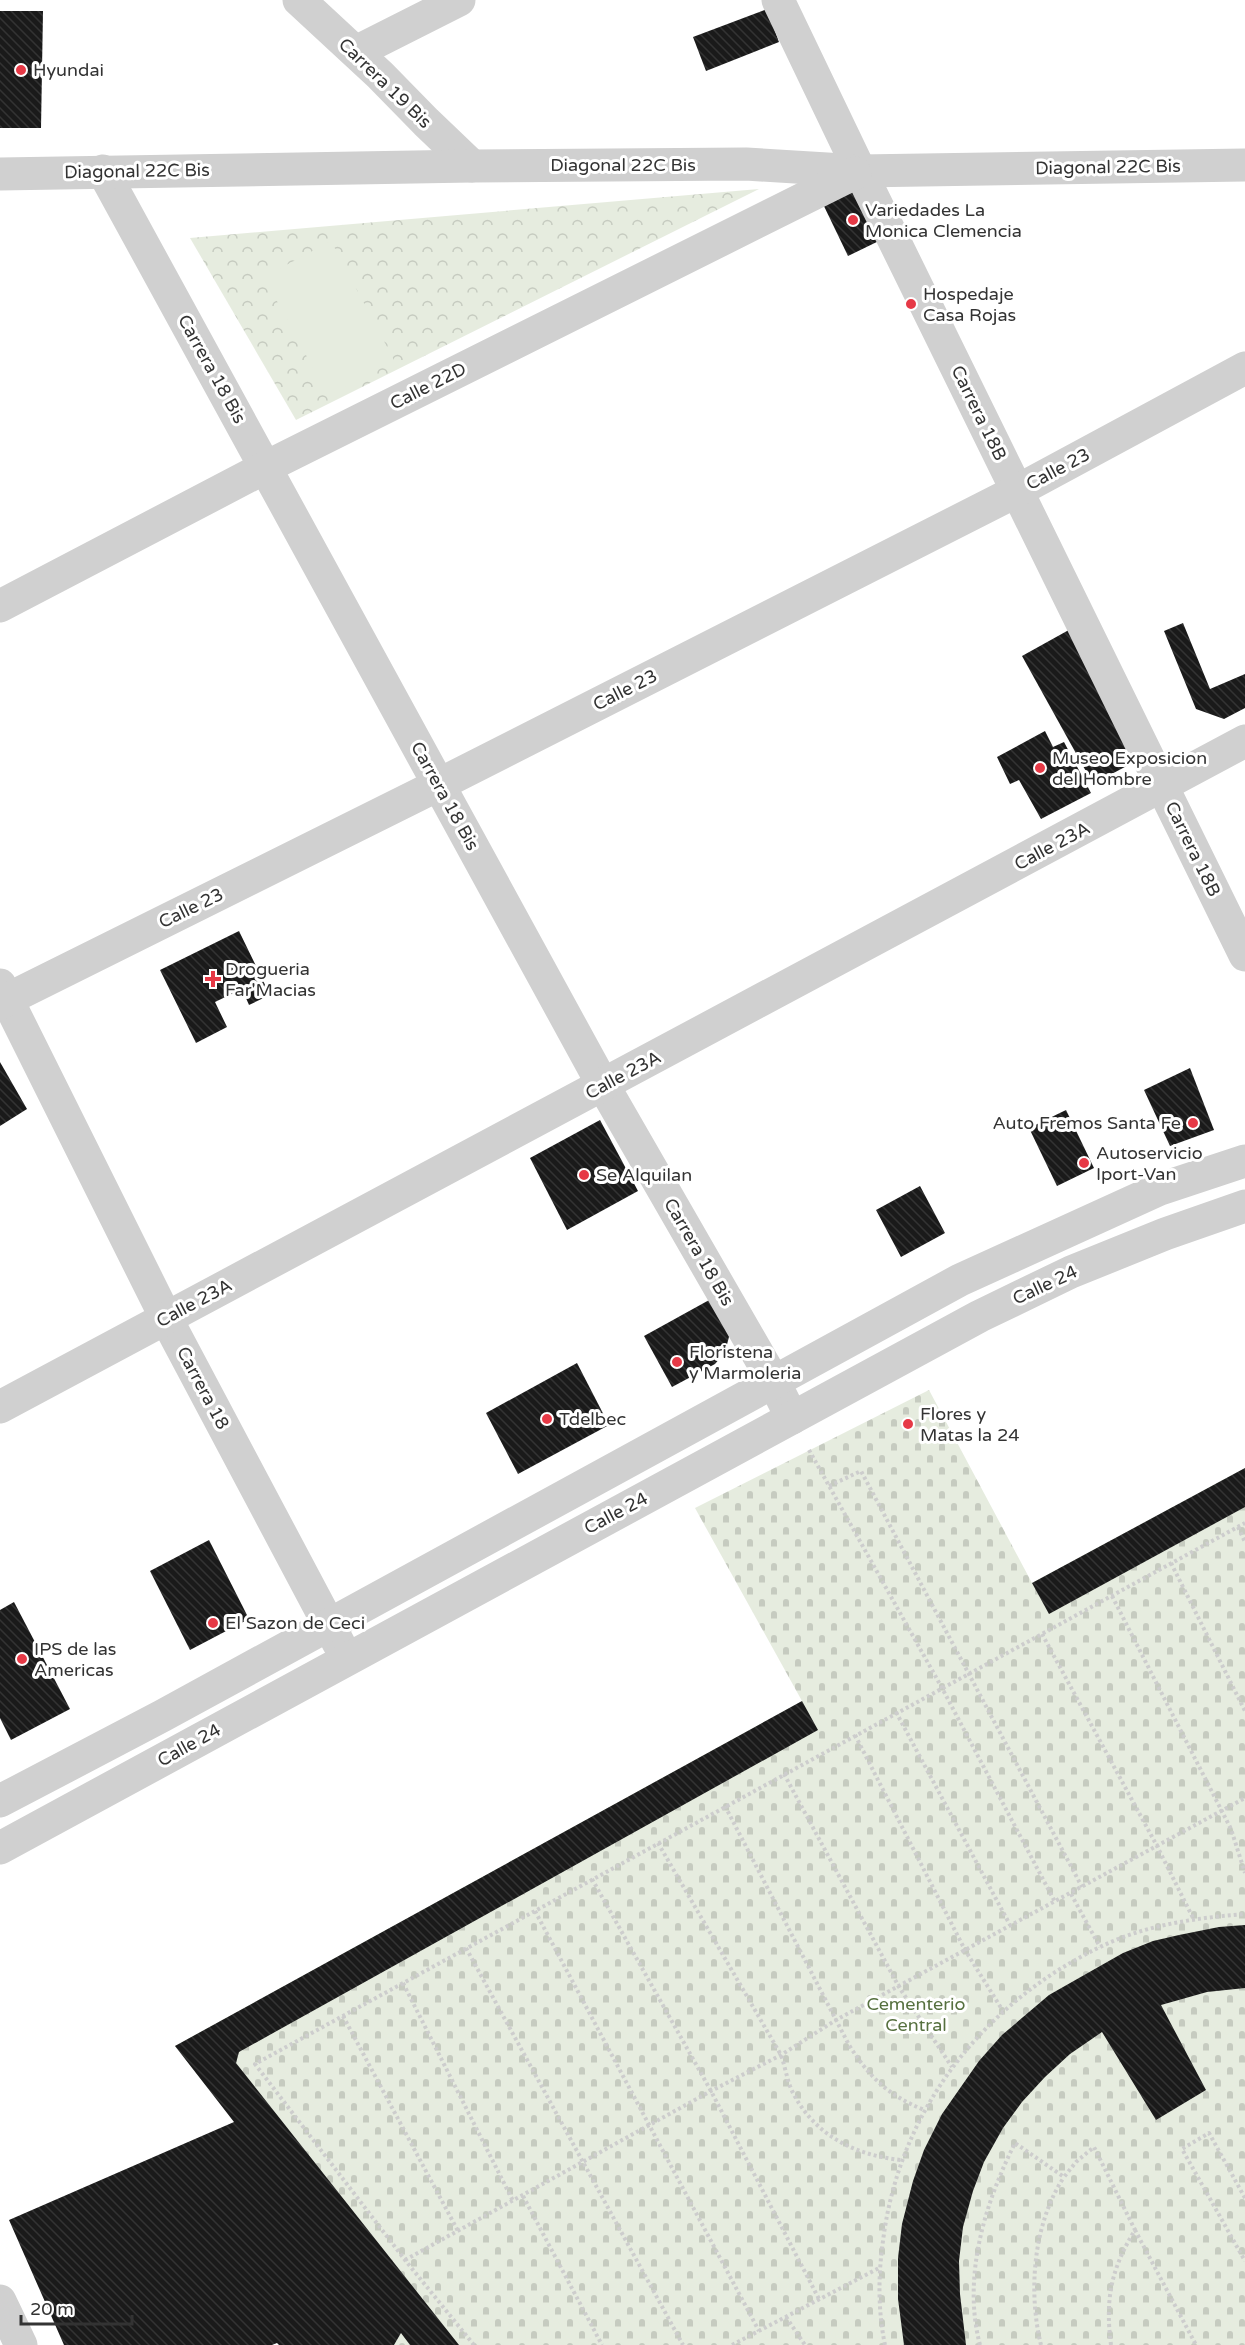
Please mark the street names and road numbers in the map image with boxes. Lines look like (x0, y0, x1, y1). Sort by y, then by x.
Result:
street label: Carrera 19 Bis (334, 33, 436, 133)
street label: Diagonal 22C Bis (550, 154, 696, 176)
street label: Diagonal 22C Bis (1035, 155, 1181, 179)
street label: Diagonal 22C Bis (64, 159, 210, 183)
street label: Carrera 18 Bis (173, 311, 251, 427)
street label: Calle 22D (386, 357, 470, 415)
street label: Carrera 18B (947, 362, 1011, 464)
street label: Calle 23 (1022, 443, 1094, 495)
street label: Calle 23 (589, 665, 661, 715)
street label: Carrera 18 Bis (406, 738, 484, 854)
street label: Carrera 18B (1161, 798, 1225, 900)
street label: Calle 23A (1010, 817, 1094, 875)
street label: Calle 23 (155, 883, 227, 933)
street label: Calle 23A (581, 1046, 665, 1104)
street label: Carrera 18 Bis (659, 1194, 739, 1310)
street label: Calle 24 (1009, 1260, 1081, 1310)
street label: Calle 23A (152, 1274, 236, 1332)
street label: Carrera 18 (172, 1343, 234, 1433)
street label: Calle 24 (580, 1487, 652, 1539)
street label: Calle 24 (153, 1719, 225, 1771)

